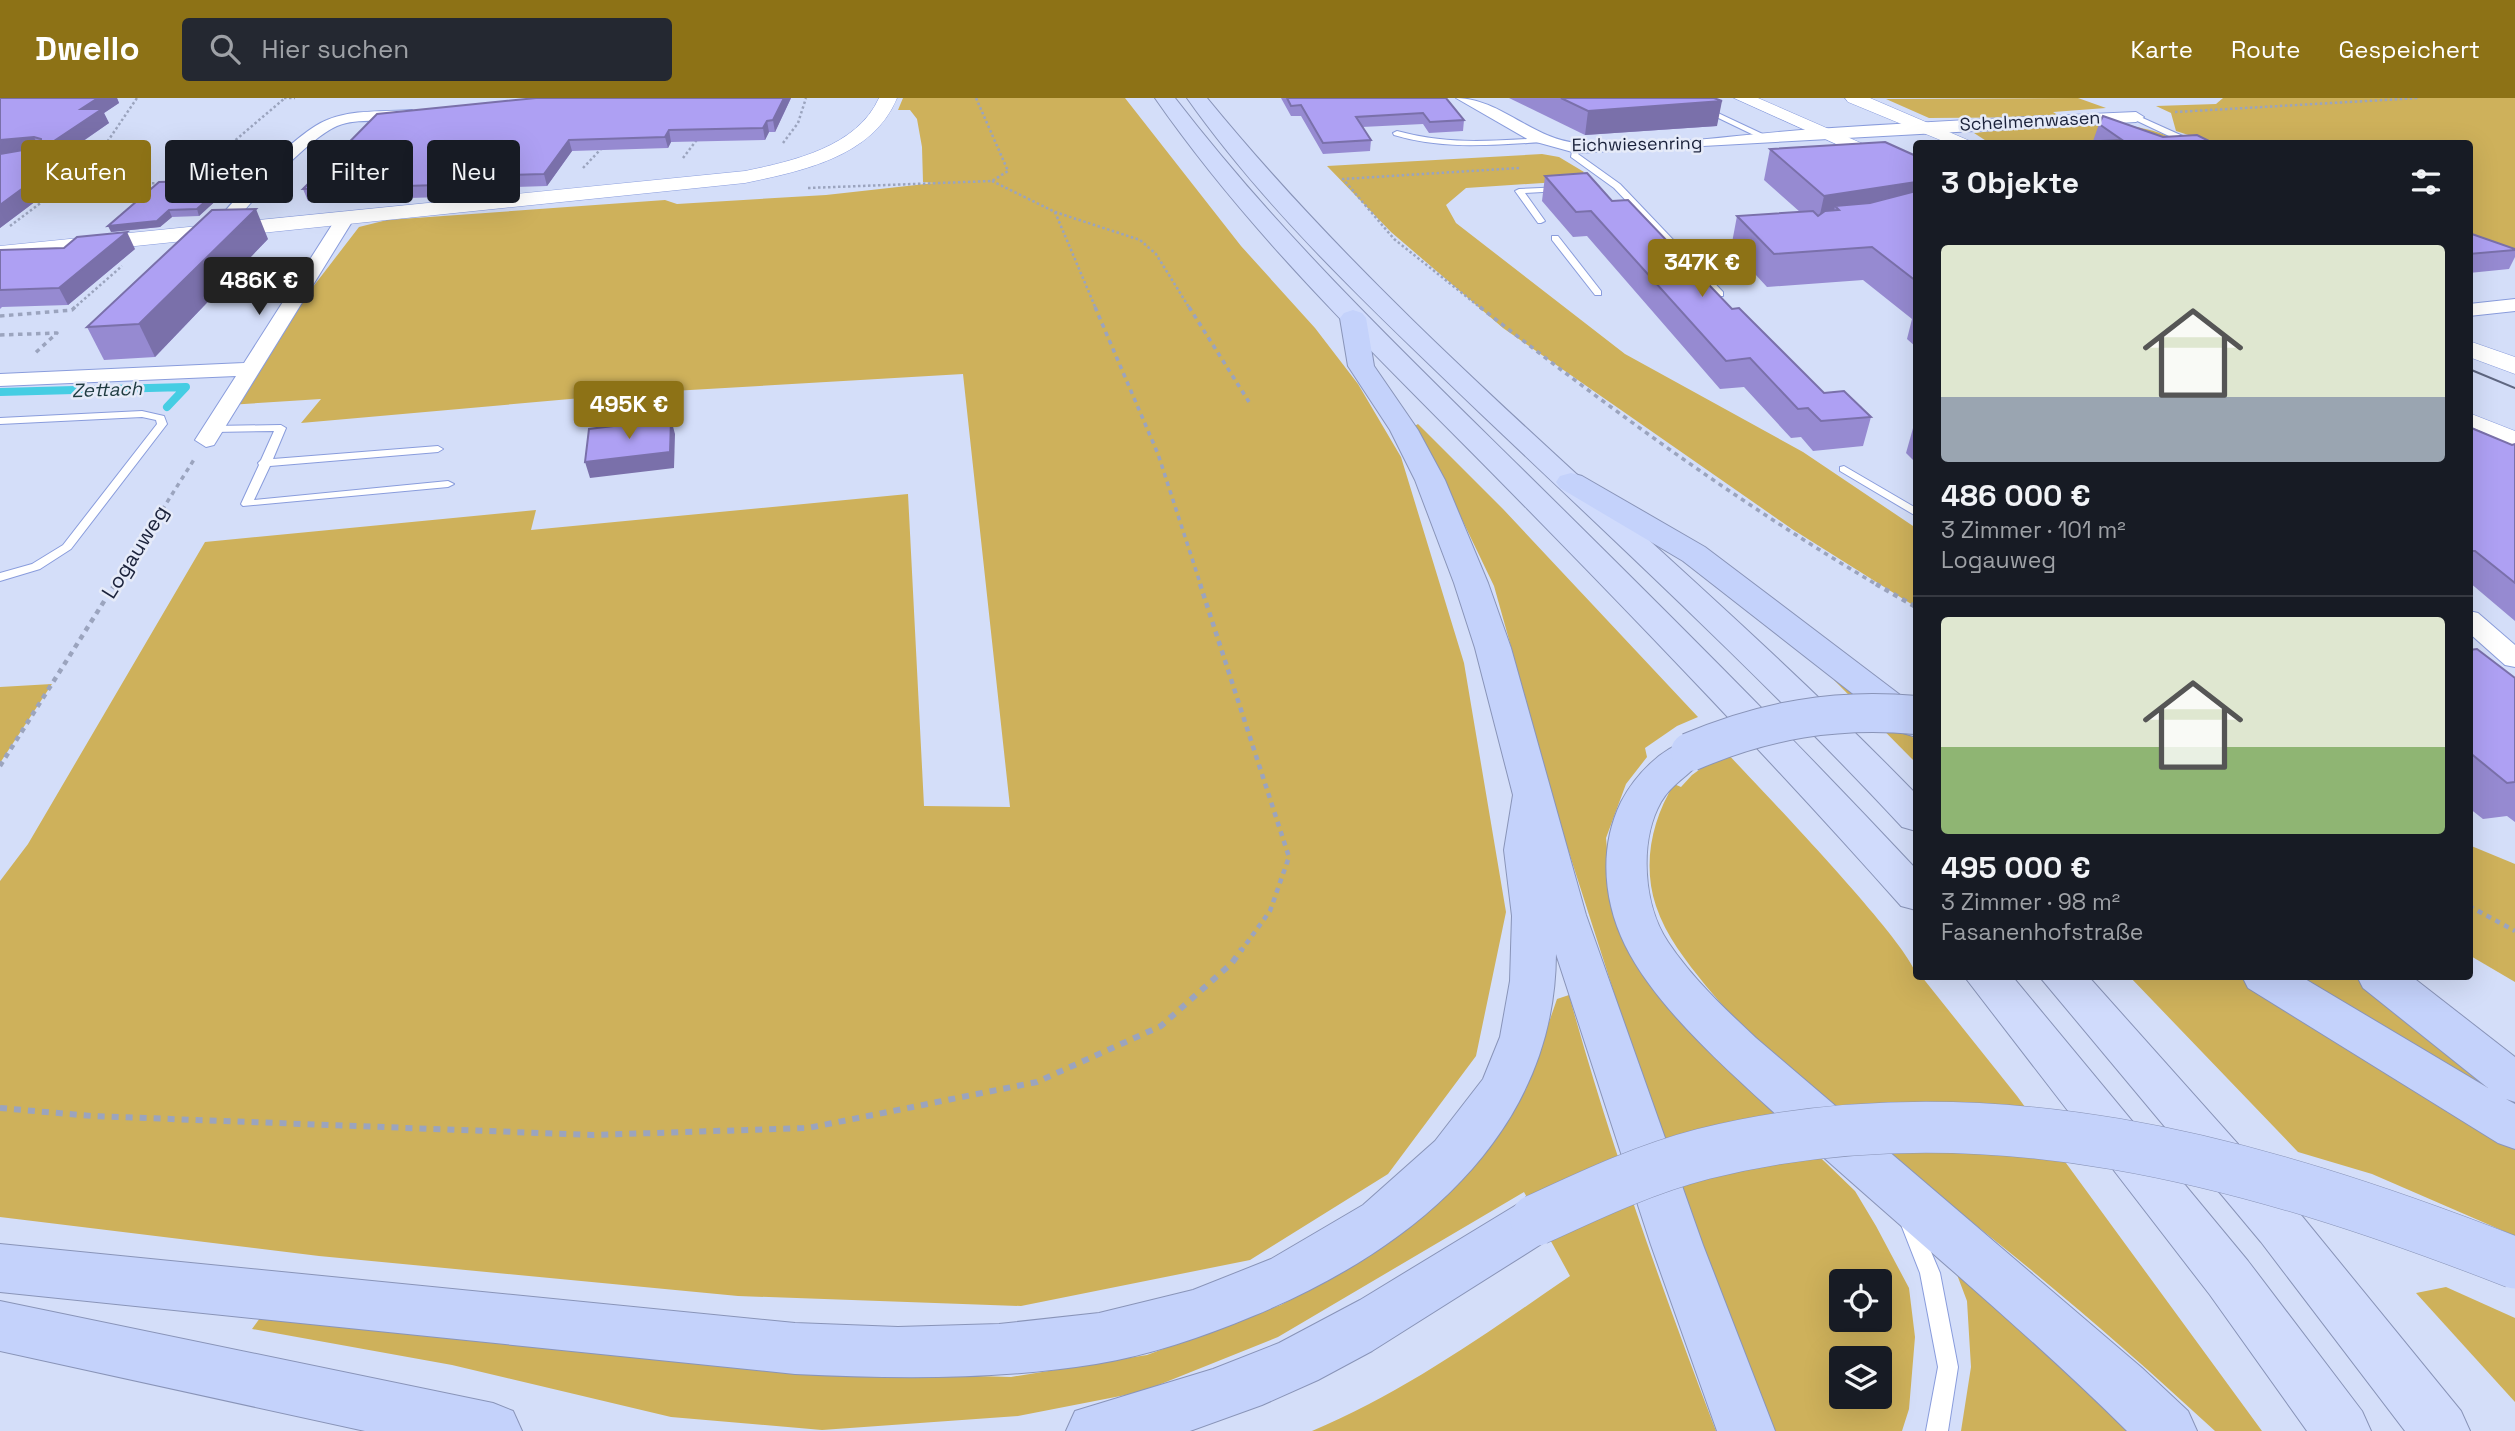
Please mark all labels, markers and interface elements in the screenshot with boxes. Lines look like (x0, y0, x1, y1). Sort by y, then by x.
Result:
search box (182, 18, 672, 81)
text: Dwello (35, 28, 140, 70)
icon: search (206, 30, 244, 68)
text: Hier suchen (262, 32, 409, 66)
text: Karte (2131, 34, 2193, 65)
text: Route (2231, 34, 2300, 65)
text: Gespeichert (2338, 34, 2480, 65)
street label: Schelmenwasen (1959, 105, 2101, 136)
street label: Eichwiesenring (1571, 131, 1703, 156)
chip: Kaufen (21, 140, 151, 203)
chip: Mieten (165, 140, 293, 203)
chip: Filter (307, 140, 413, 203)
chip: Neu (427, 140, 520, 203)
text: 3 Objekte (1941, 163, 2079, 202)
icon: filters (2407, 163, 2445, 201)
pin: 347K € (1645, 240, 1759, 299)
text: 347K € (1664, 247, 1740, 277)
pin: 486K € (202, 258, 316, 317)
text: 486K € (220, 265, 298, 295)
icon: home (2130, 290, 2256, 416)
water label: Zettach (71, 376, 143, 403)
pin: 495K € (572, 382, 686, 441)
text: 495K € (590, 389, 668, 419)
text: 486 000 € (1941, 476, 2091, 515)
street label: Logauweg (95, 500, 174, 603)
text: 3 Zimmer · 101 m² (1941, 515, 2126, 545)
text: Logauweg (1941, 545, 2056, 575)
icon: home (2130, 662, 2256, 788)
text: 495 000 € (1941, 848, 2091, 887)
text: 3 Zimmer · 98 m² (1941, 887, 2120, 917)
text: Fasanenhofstraße (1941, 917, 2143, 947)
map controls (1829, 1269, 1892, 1409)
button: locate (1829, 1269, 1892, 1332)
button: layers (1829, 1346, 1892, 1409)

